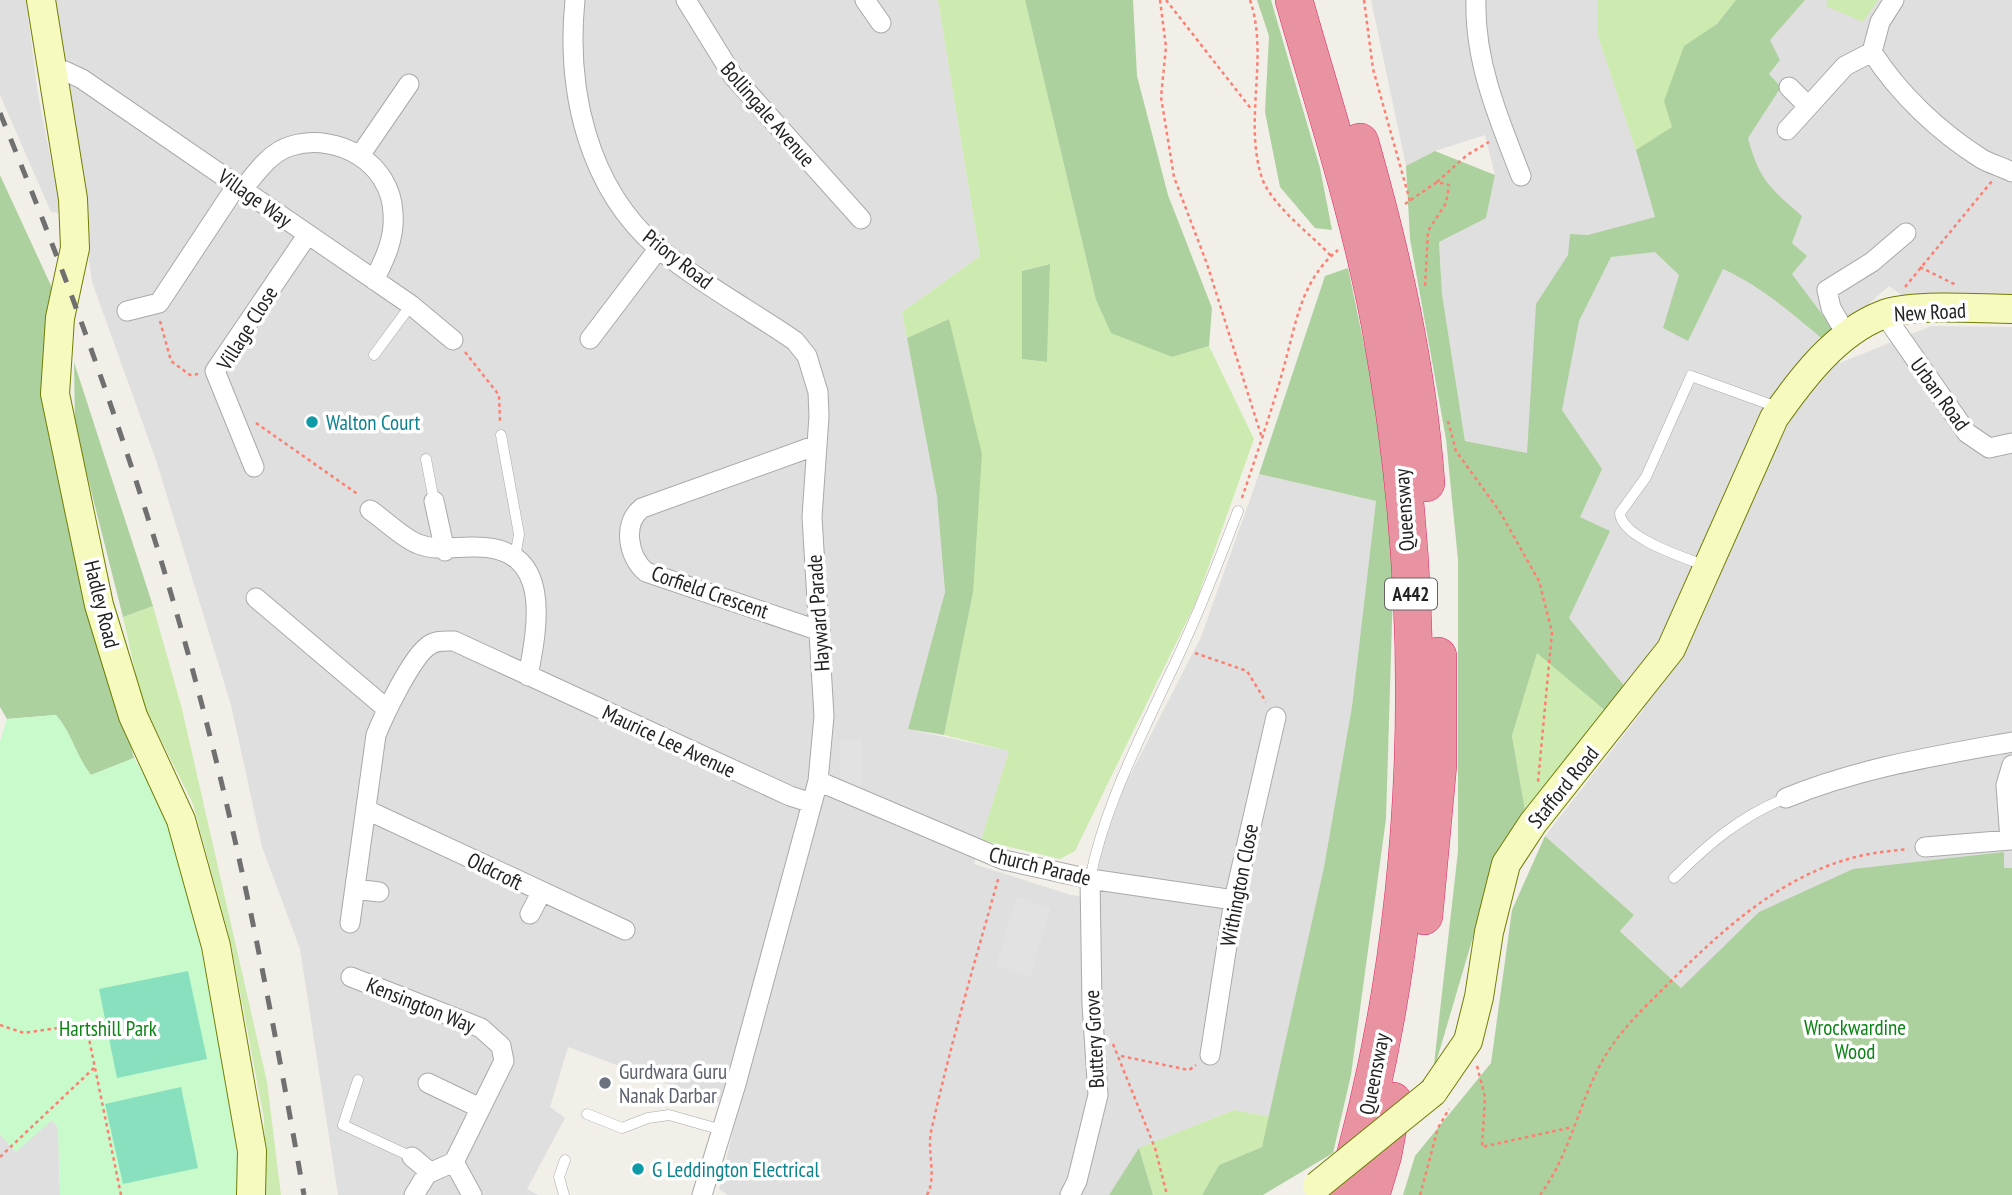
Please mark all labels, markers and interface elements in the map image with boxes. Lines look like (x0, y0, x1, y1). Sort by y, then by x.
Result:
street label: Bollingale Avenue (715, 56, 821, 172)
street label: Village Way (212, 162, 297, 233)
street label: Priory Road (638, 223, 718, 295)
street label: Village Close (210, 281, 283, 376)
street label: New Road (1893, 297, 1967, 327)
street label: Urban Road (1904, 352, 1976, 436)
place label: Walton Court (326, 409, 421, 436)
marker: Walton Court (304, 414, 320, 430)
street label: Queensway (1388, 468, 1420, 552)
street label: Hayward Parade (800, 554, 836, 672)
street label: Hadley Road (78, 557, 126, 651)
street label: Corfield Crescent (648, 559, 772, 625)
road number: A442 (1385, 579, 1437, 610)
street label: Maurice Lee Avenue (598, 698, 740, 784)
street label: Stafford Road (1522, 740, 1604, 834)
street label: Withington Close (1214, 821, 1264, 949)
street label: Church Parade (986, 840, 1094, 892)
street label: Oldcroft (463, 846, 527, 896)
street label: Kensington Way (363, 971, 479, 1039)
street label: Buttery Grove (1078, 989, 1110, 1089)
park label: Wrockwardine Wood (1804, 1014, 1906, 1065)
park label: Hartshill Park (59, 1015, 157, 1042)
street label: Queensway (1353, 1031, 1395, 1117)
place label: Gurdwara Guru Nanak Darbar (619, 1058, 727, 1109)
marker: Gurdwara Guru Nanak Darbar (597, 1075, 613, 1091)
place label: G Leddington Electrical (652, 1156, 819, 1183)
marker: G Leddington Electrical (630, 1161, 646, 1177)

